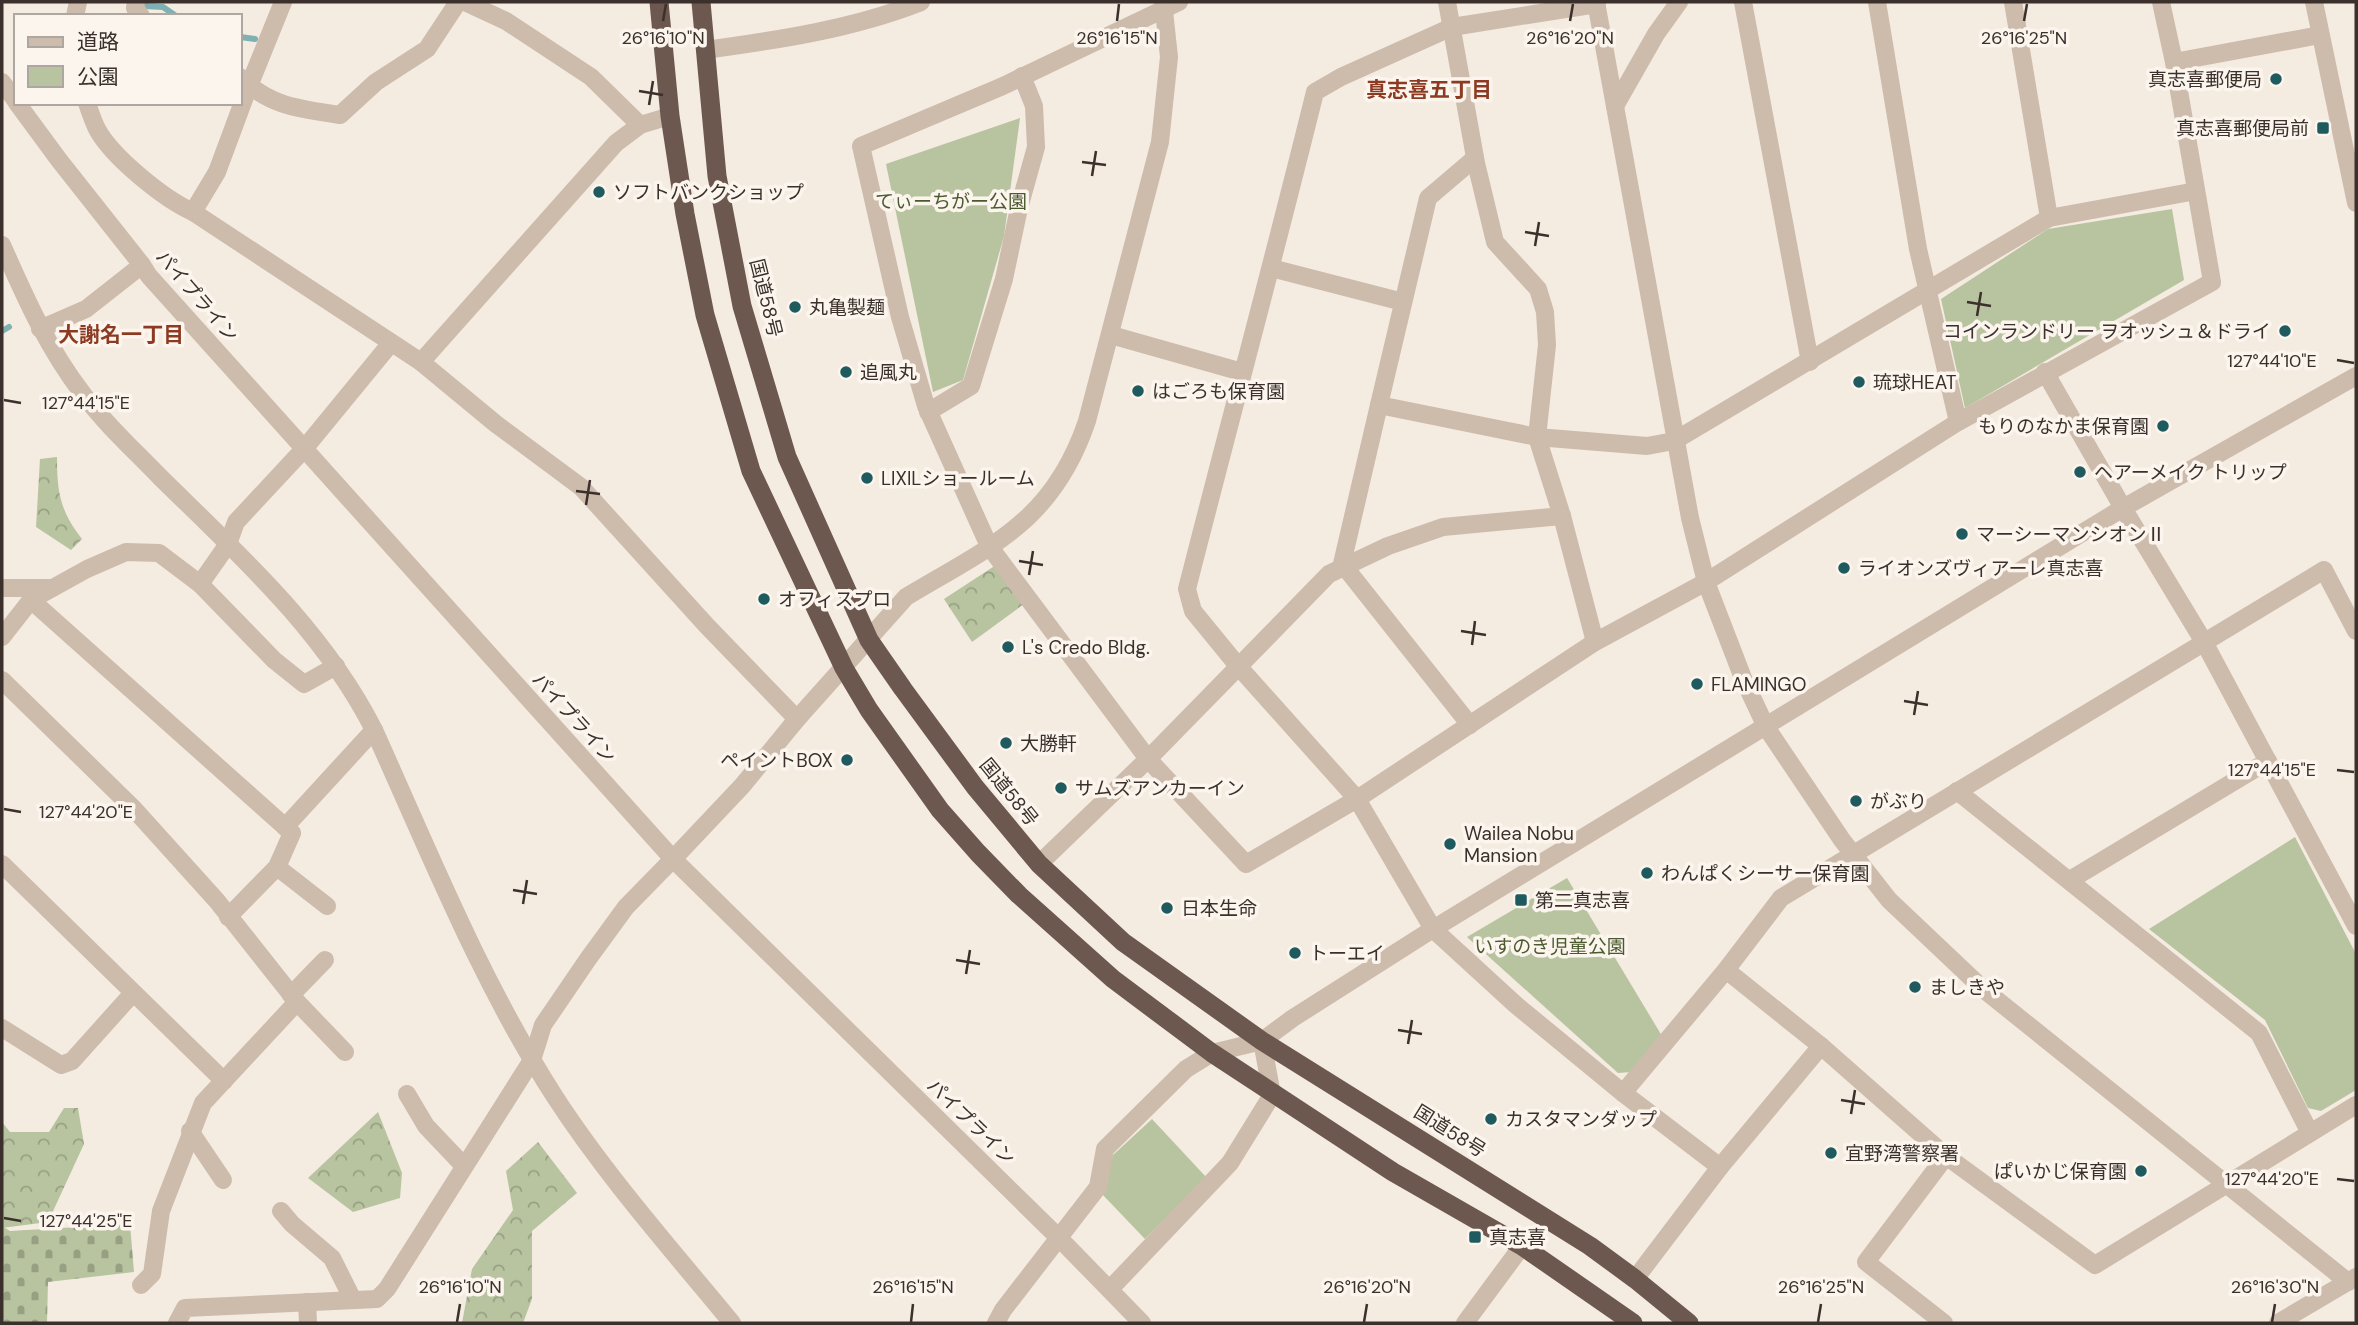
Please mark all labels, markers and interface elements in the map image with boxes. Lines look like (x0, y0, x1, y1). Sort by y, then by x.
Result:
legend (14, 14, 242, 105)
text: 26°16'10"N (621, 26, 705, 50)
text: 26°16'15"N (1076, 26, 1158, 50)
text: 26°16'20"N (1526, 26, 1614, 50)
text: 26°16'25"N (1981, 26, 2067, 50)
text: 道路 (77, 28, 119, 56)
text: 公園 (77, 63, 119, 91)
place label: 真志喜郵便局 (2148, 67, 2262, 92)
marker: 真志喜郵便局 (2268, 71, 2284, 87)
district label: 真志喜五丁目 (1366, 76, 1492, 104)
place label: 真志喜郵便局前 (2176, 116, 2309, 141)
marker: 真志喜郵便局前 (2315, 120, 2331, 136)
place label: ソフトバンクショップ (613, 180, 804, 205)
marker: ソフトバンクショップ (591, 184, 607, 200)
park label: てぃーちがー公園 (875, 189, 1027, 214)
street label: パイプライン (150, 245, 244, 347)
street label: 国道58号 (744, 256, 788, 340)
place label: 丸亀製麺 (809, 295, 885, 320)
marker: 丸亀製麺 (787, 299, 803, 315)
place label: コインランドリー ヲオッシュ＆ドライ (1943, 319, 2271, 344)
district label: 大謝名一丁目 (58, 321, 184, 349)
marker: コインランドリー ヲオッシュ＆ドライ (2277, 323, 2293, 339)
text: 127°44'10"E (2227, 349, 2317, 373)
place label: 追風丸 (860, 360, 917, 385)
marker: 追風丸 (838, 364, 854, 380)
place label: 琉球HEAT (1873, 370, 1957, 395)
marker: 琉球HEAT (1851, 374, 1867, 390)
place label: はごろも保育園 (1152, 379, 1285, 404)
marker: はごろも保育園 (1130, 383, 1146, 399)
text: 127°44'15"E (42, 391, 130, 415)
place label: もりのなかま保育園 (1978, 414, 2149, 439)
marker: もりのなかま保育園 (2155, 418, 2171, 434)
place label: ヘアーメイク トリップ (2094, 460, 2287, 485)
marker: ヘアーメイク トリップ (2072, 464, 2088, 480)
place label: LIXILショールーム (881, 466, 1035, 491)
marker: LIXILショールーム (859, 470, 875, 486)
place label: マーシーマンシオンⅡ (1976, 522, 2166, 547)
marker: マーシーマンシオンⅡ (1954, 526, 1970, 542)
place label: ライオンズヴィアーレ真志喜 (1858, 556, 2103, 581)
marker: ライオンズヴィアーレ真志喜 (1836, 560, 1852, 576)
place label: オフィスプロ (778, 587, 892, 612)
marker: オフィスプロ (756, 591, 772, 607)
place label: L's Credo Bldg. (1022, 635, 1150, 660)
marker: L's Credo Bldg. (1000, 639, 1016, 655)
street label: パイプライン (527, 667, 621, 769)
place label: FLAMINGO (1711, 672, 1806, 697)
marker: FLAMINGO (1689, 676, 1705, 692)
place label: 大勝軒 (1020, 731, 1077, 756)
marker: 大勝軒 (998, 735, 1014, 751)
place label: ペイントBOX (720, 748, 833, 773)
marker: ペイントBOX (839, 752, 855, 768)
street label: 国道58号 (974, 753, 1044, 831)
text: 127°44'15"E (2228, 758, 2316, 782)
place label: サムズアンカーイン (1075, 776, 1245, 801)
marker: サムズアンカーイン (1053, 780, 1069, 796)
place label: がぶり (1870, 789, 1927, 814)
marker: がぶり (1848, 793, 1864, 809)
text: 127°44'20"E (39, 800, 133, 824)
place label: Wailea Nobu Mansion (1464, 821, 1574, 868)
marker: Wailea Nobu Mansion (1442, 836, 1458, 852)
place label: わんぱくシーサー保育園 (1661, 861, 1870, 886)
marker: わんぱくシーサー保育園 (1639, 865, 1655, 881)
place label: 第二真志喜 (1535, 888, 1630, 913)
marker: 第二真志喜 (1513, 892, 1529, 908)
place label: 日本生命 (1181, 896, 1257, 921)
marker: 日本生命 (1159, 900, 1175, 916)
park label: いすのき児童公園 (1474, 934, 1626, 959)
place label: トーエイ (1309, 941, 1385, 966)
marker: トーエイ (1287, 945, 1303, 961)
place label: ましきや (1929, 975, 2005, 1000)
marker: ましきや (1907, 979, 1923, 995)
street label: パイプライン (921, 1073, 1021, 1171)
street label: 国道58号 (1409, 1099, 1491, 1163)
place label: カスタマンダップ (1505, 1107, 1657, 1132)
marker: カスタマンダップ (1483, 1111, 1499, 1127)
place label: 宜野湾警察署 (1845, 1141, 1959, 1166)
marker: 宜野湾警察署 (1823, 1145, 1839, 1161)
place label: ぱいかじ保育園 (1994, 1159, 2127, 1184)
marker: ぱいかじ保育園 (2133, 1163, 2149, 1179)
text: 127°44'20"E (2225, 1167, 2319, 1191)
text: 127°44'25"E (40, 1209, 132, 1233)
place label: 真志喜 (1489, 1225, 1546, 1250)
marker: 真志喜 (1467, 1229, 1483, 1245)
text: 26°16'10"N (418, 1275, 502, 1299)
text: 26°16'15"N (872, 1275, 954, 1299)
text: 26°16'20"N (1323, 1275, 1411, 1299)
text: 26°16'25"N (1778, 1275, 1864, 1299)
text: 26°16'30"N (2231, 1275, 2319, 1299)

